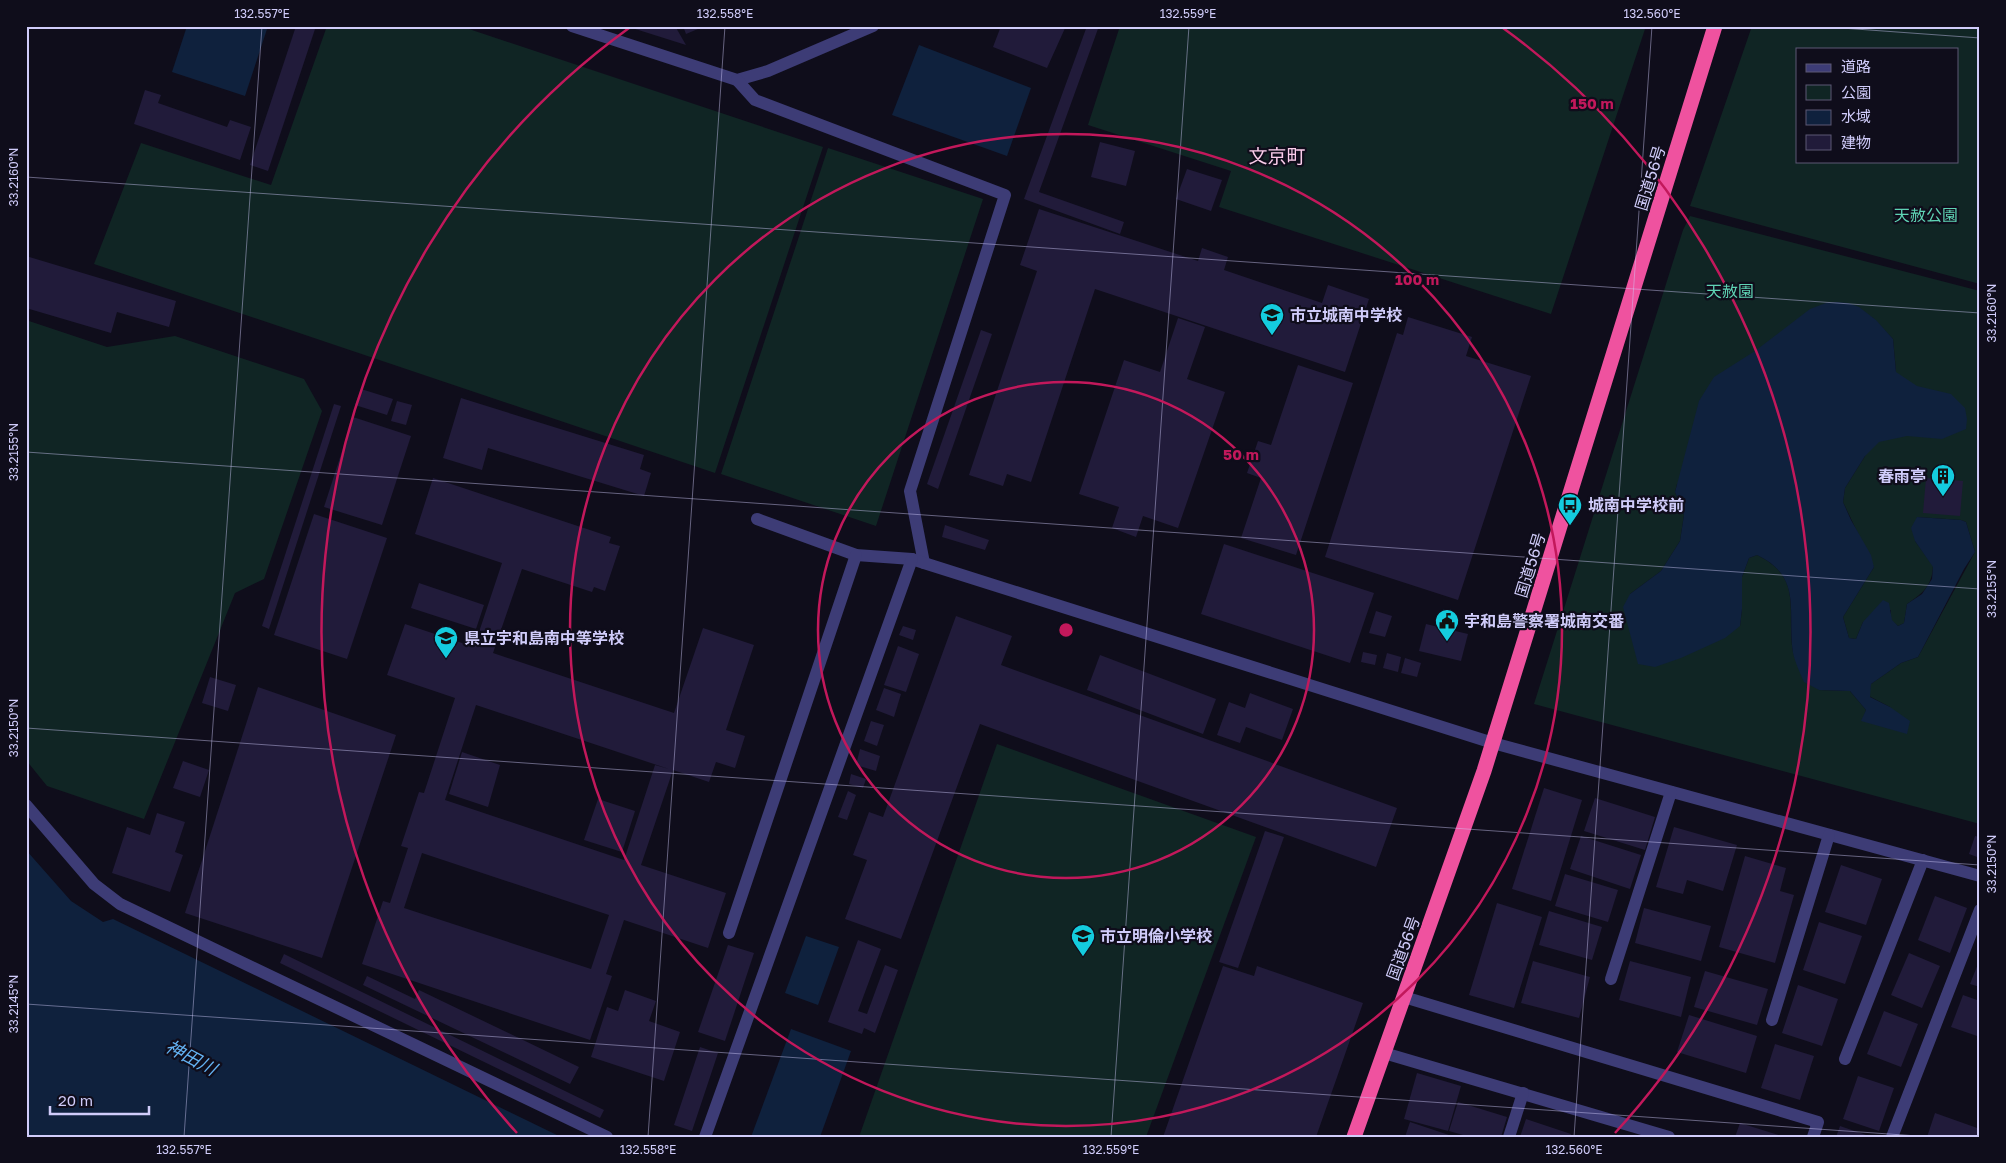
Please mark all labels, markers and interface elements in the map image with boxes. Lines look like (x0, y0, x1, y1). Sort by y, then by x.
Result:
text: 132.557°E (234, 6, 290, 21)
text: 132.558°E (697, 6, 753, 21)
text: 132.559°E (1160, 6, 1216, 21)
text: 132.560°E (1623, 6, 1681, 21)
legend (1796, 48, 1958, 162)
text: 道路 (1841, 57, 1871, 75)
text: 公園 (1841, 83, 1871, 101)
text: 150 m (1570, 94, 1614, 112)
text: 水域 (1841, 107, 1871, 125)
text: 建物 (1841, 133, 1871, 151)
street label: 国道56号 (1631, 143, 1669, 213)
district label: 文京町 (1248, 144, 1306, 167)
text: 33.2160°N (6, 148, 21, 206)
park label: 天赦公園 (1894, 205, 1958, 225)
text: 100 m (1395, 270, 1439, 288)
park label: 天赦園 (1706, 281, 1754, 301)
text: 33.2160°N (1984, 284, 1999, 342)
school or university icon: 市立城南中学校 (1259, 302, 1285, 336)
place label: 市立城南中学校 (1290, 305, 1402, 325)
text: 33.2155°N (6, 423, 21, 481)
text: 50 m (1223, 445, 1259, 463)
building icon: 春雨亭 (1930, 463, 1956, 497)
place label: 春雨亭 (1878, 466, 1926, 486)
bus stop icon: 城南中学校前 (1557, 492, 1583, 526)
place label: 城南中学校前 (1588, 495, 1684, 515)
street label: 国道56号 (1511, 530, 1549, 600)
text: 33.2155°N (1984, 560, 1999, 618)
public building icon: 宇和島警察署城南交番 (1434, 608, 1460, 642)
place label: 宇和島警察署城南交番 (1464, 611, 1624, 631)
centre of rings (1057, 621, 1075, 639)
school or university icon: 県立宇和島南中等学校 (433, 625, 459, 659)
place label: 県立宇和島南中等学校 (464, 628, 624, 648)
text: 33.2150°N (6, 699, 21, 757)
text: 33.2150°N (1984, 835, 1999, 893)
street label: 国道56号 (1382, 913, 1424, 983)
school or university icon: 市立明倫小学校 (1070, 923, 1096, 957)
place label: 市立明倫小学校 (1100, 926, 1212, 946)
text: 33.2145°N (6, 975, 21, 1033)
water label: 神田川 (162, 1035, 222, 1080)
scale bar (50, 1083, 149, 1115)
text: 20 m (58, 1091, 93, 1109)
text: 132.557°E (156, 1142, 212, 1157)
text: 132.558°E (620, 1142, 676, 1157)
text: 132.559°E (1083, 1142, 1139, 1157)
text: 132.560°E (1545, 1142, 1603, 1157)

